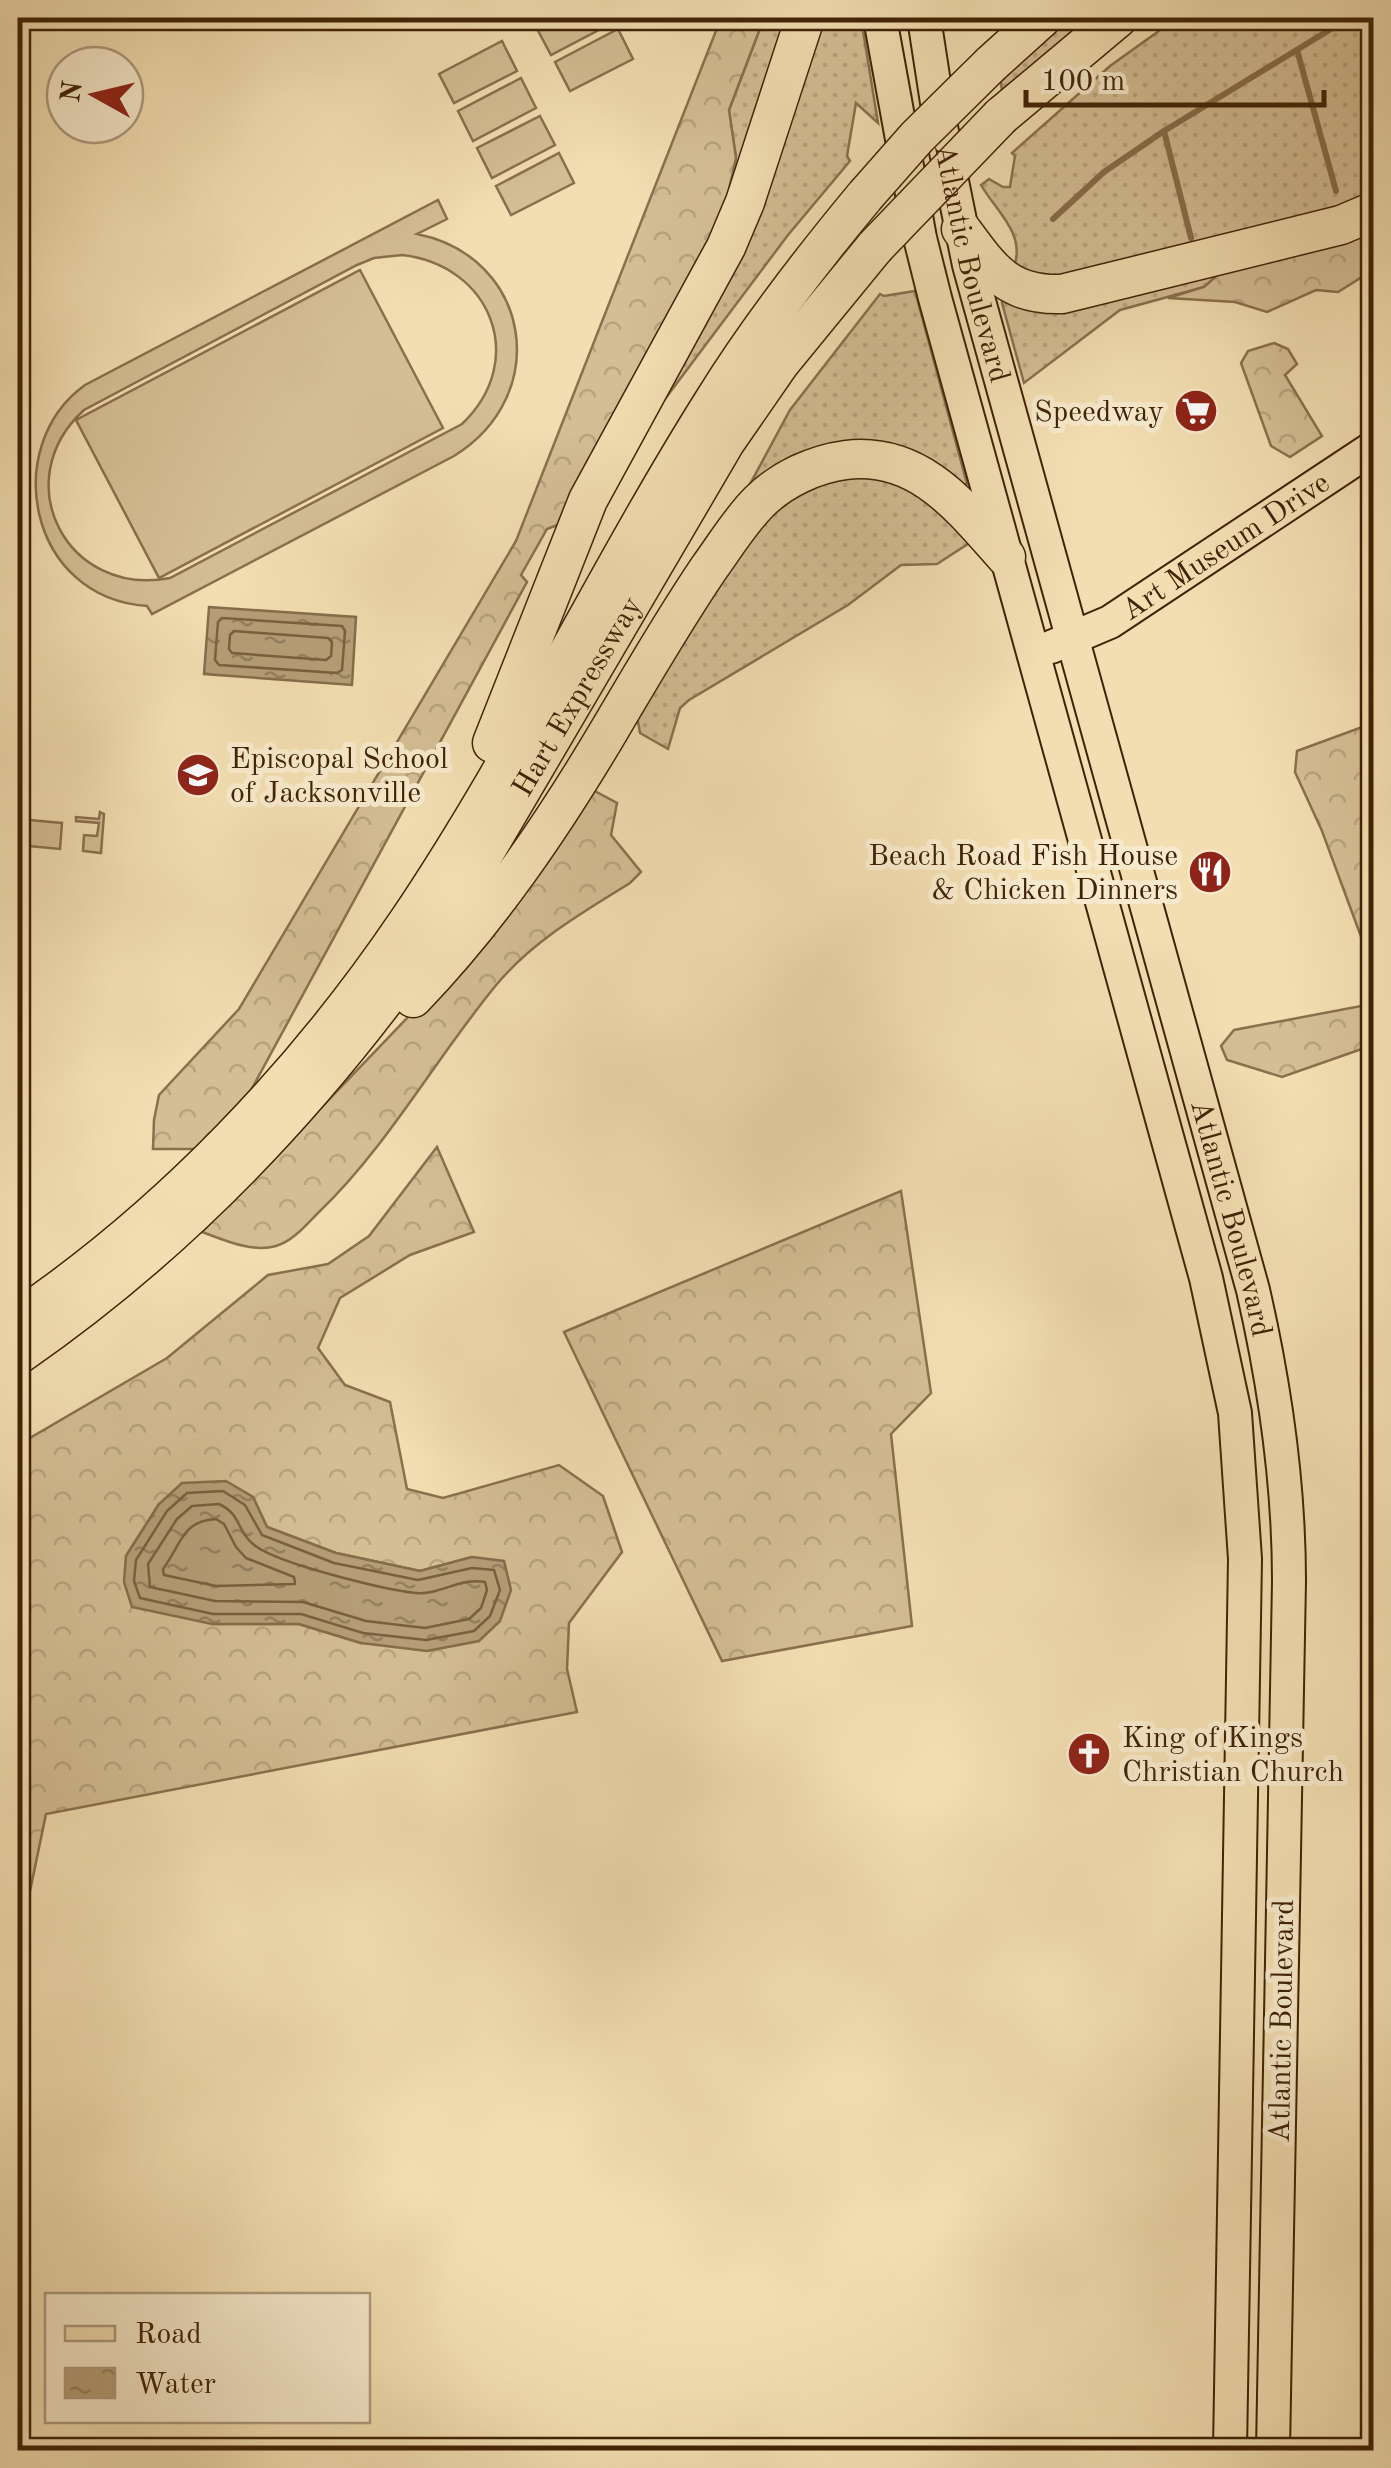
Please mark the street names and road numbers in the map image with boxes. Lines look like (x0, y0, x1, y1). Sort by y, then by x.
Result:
street label: Atlantic Boulevard (928, 142, 1014, 386)
street label: Art Museum Drive (1117, 468, 1335, 627)
street label: Hart Expressway (508, 592, 648, 802)
street label: Atlantic Boulevard (1184, 1097, 1276, 1340)
street label: Atlantic Boulevard (1266, 1899, 1300, 2143)

